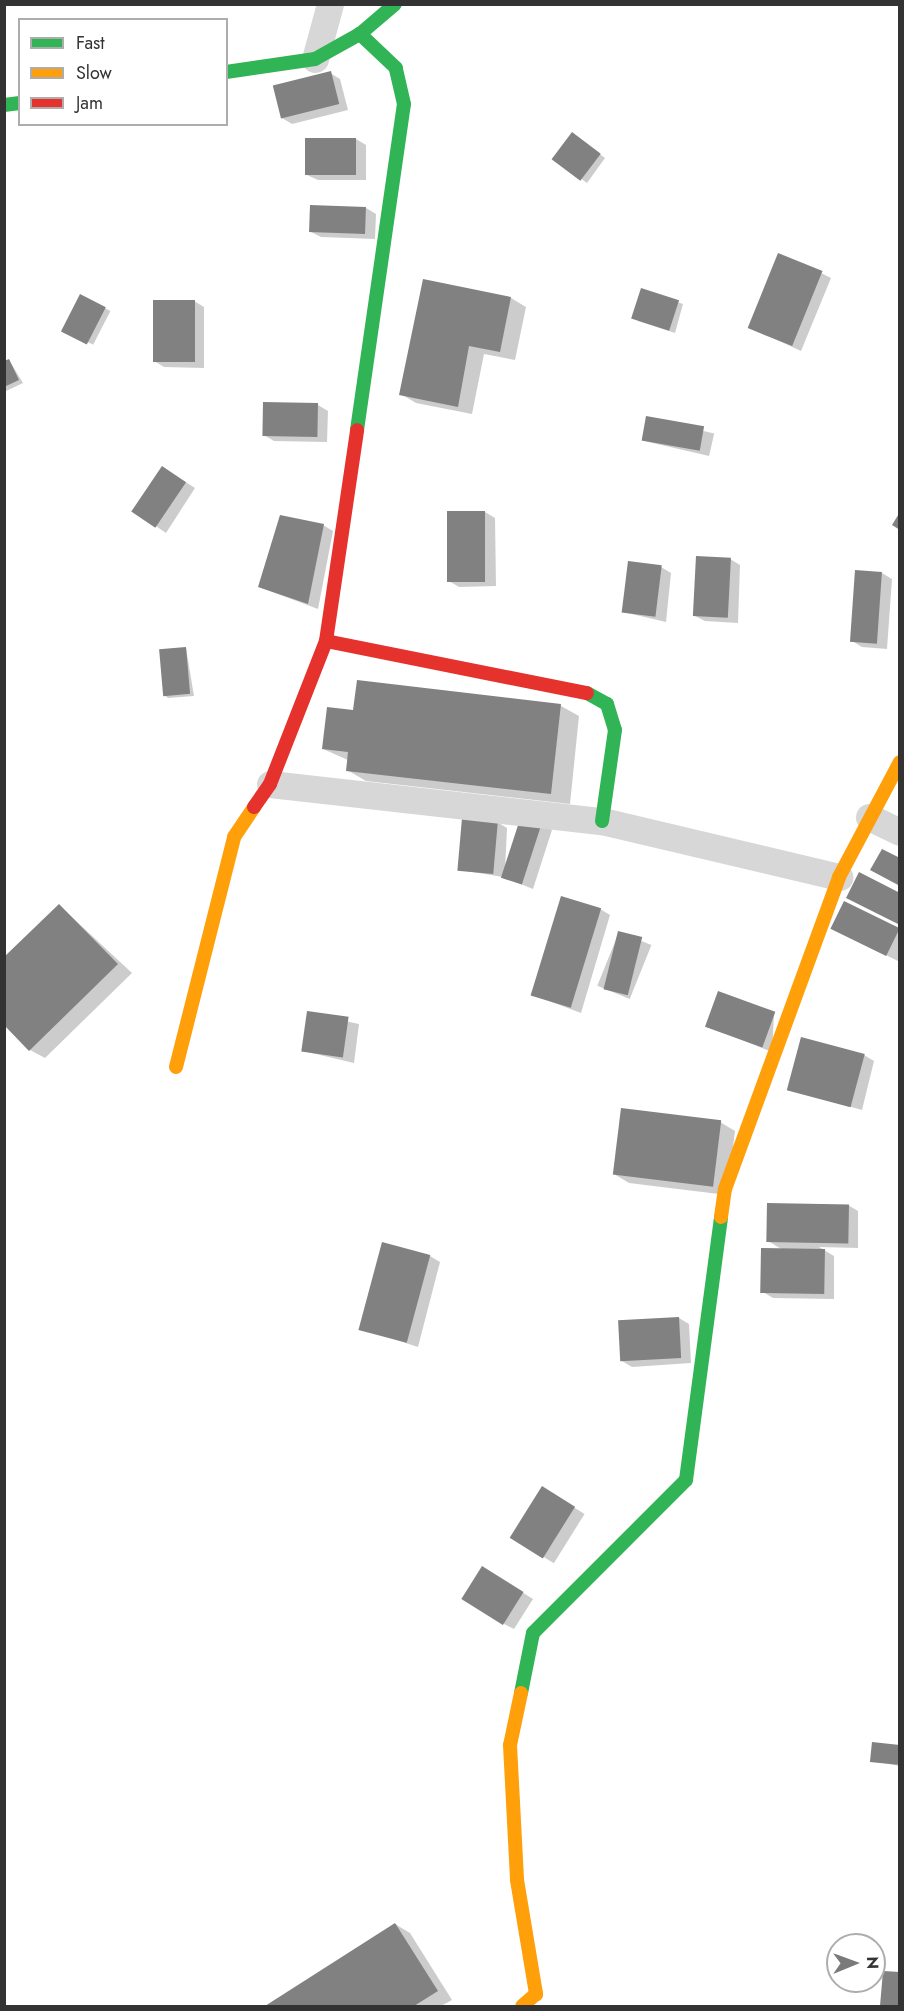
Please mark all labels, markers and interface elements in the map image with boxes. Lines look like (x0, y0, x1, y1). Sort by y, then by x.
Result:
legend (18, 18, 228, 126)
text: Fast (76, 30, 105, 56)
text: Slow (76, 60, 112, 86)
text: Jam (76, 90, 103, 116)
north arrow (826, 1933, 886, 1993)
text: N (861, 1956, 884, 1969)

